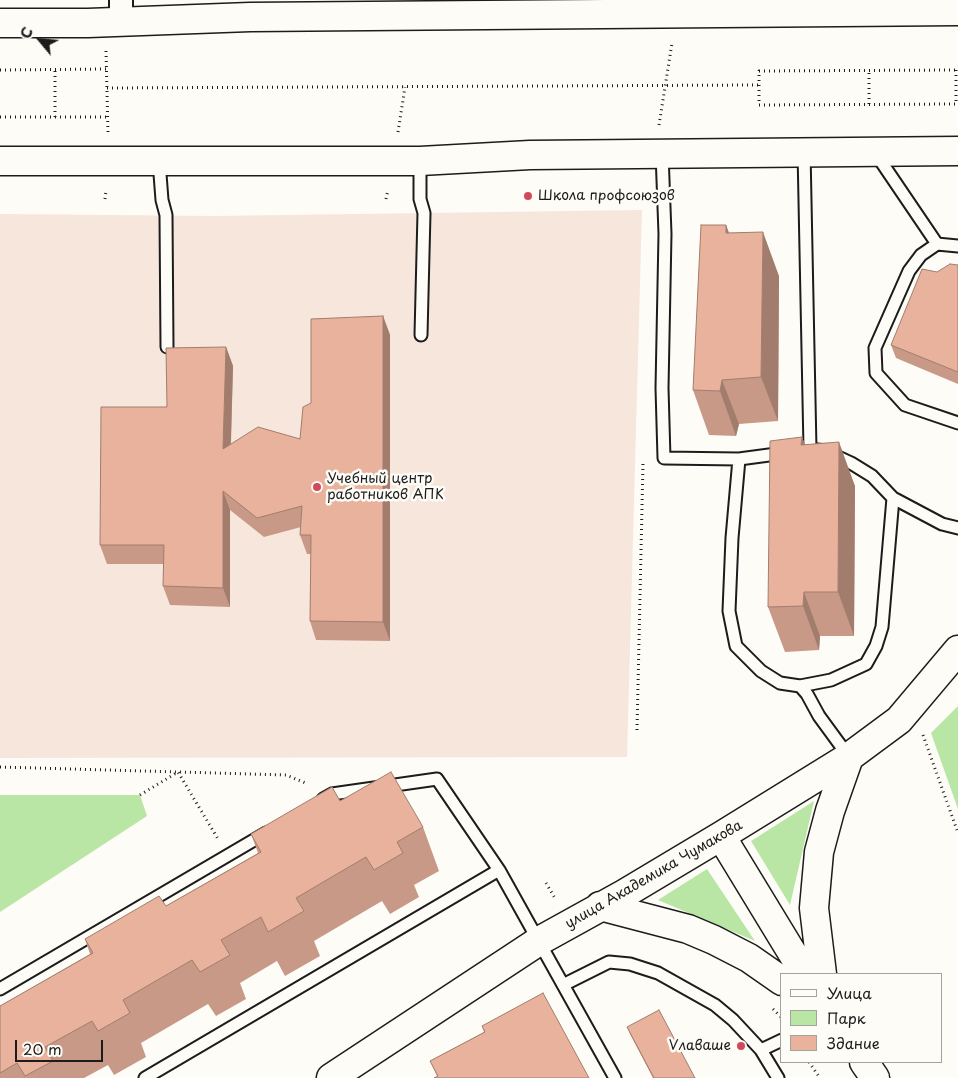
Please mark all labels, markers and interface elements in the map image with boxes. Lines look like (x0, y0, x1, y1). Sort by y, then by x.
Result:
north arrow (15, 15, 65, 65)
text: С (15, 23, 38, 42)
place label: Школа профсоюзов (538, 188, 675, 204)
marker: Школа профсоюзов (522, 190, 534, 202)
place label: Учебный центр работников АПК (327, 471, 444, 504)
marker: Учебный центр работников АПК (311, 481, 323, 493)
street label: улица Академика Чумакова (562, 817, 746, 933)
legend (780, 973, 943, 1063)
text: Улица (827, 981, 872, 1004)
text: Парк (827, 1006, 866, 1029)
scale bar (18, 1030, 105, 1062)
text: Здание (827, 1031, 880, 1054)
text: 20 m (23, 1037, 62, 1060)
place label: Vлаваше (669, 1038, 731, 1054)
marker: Vлаваше (735, 1040, 747, 1052)

